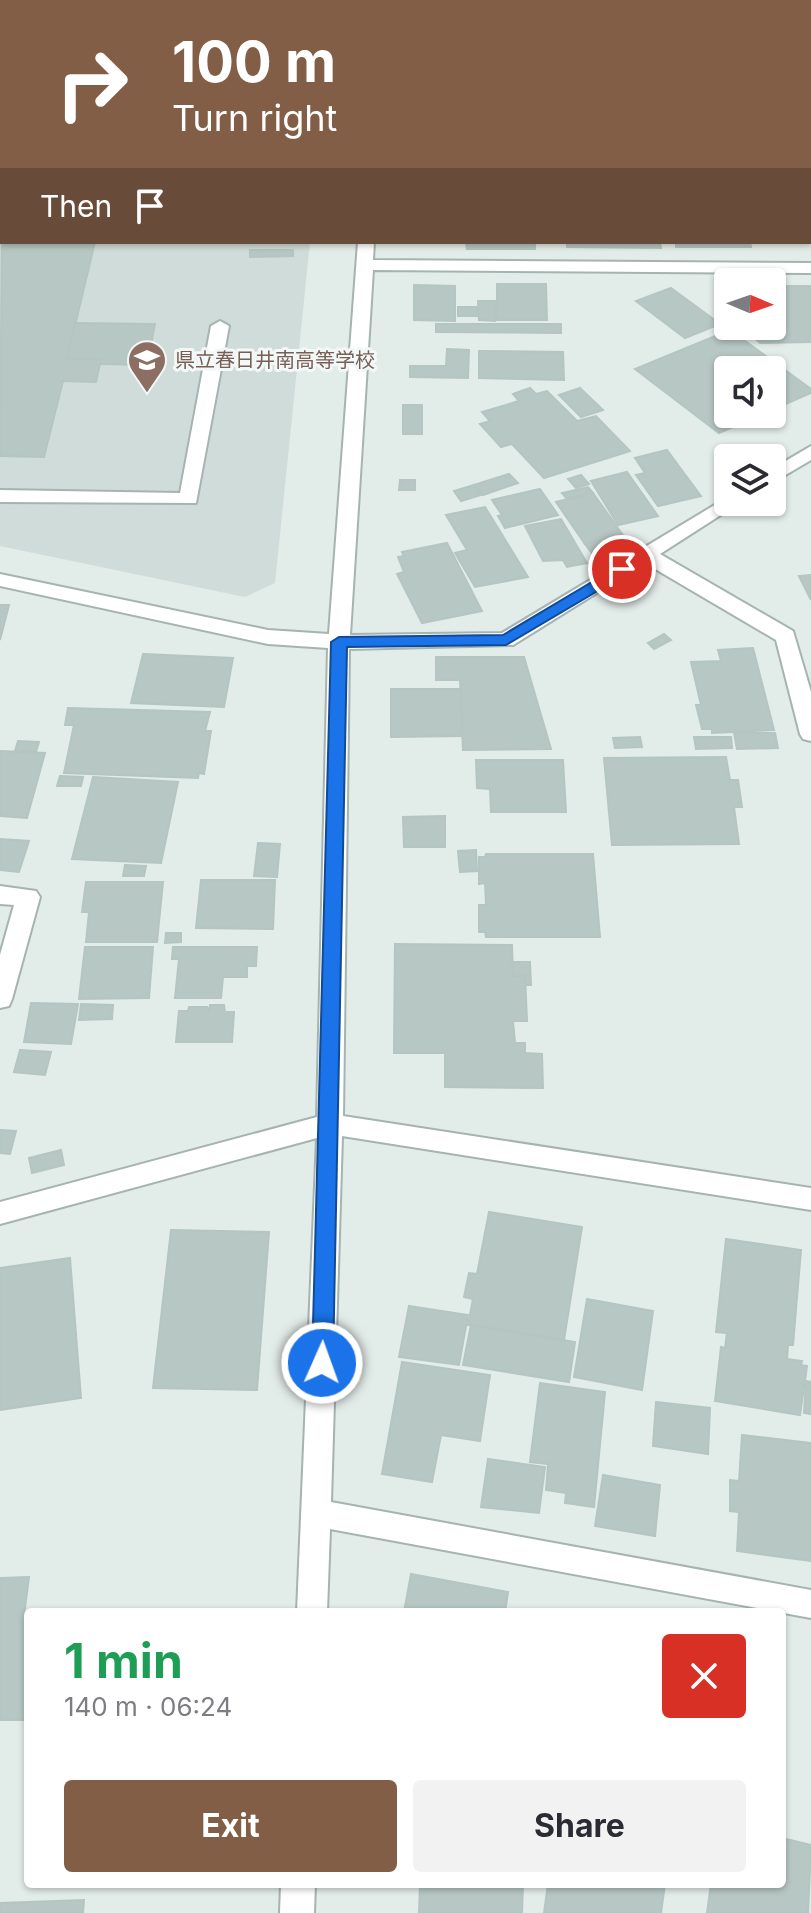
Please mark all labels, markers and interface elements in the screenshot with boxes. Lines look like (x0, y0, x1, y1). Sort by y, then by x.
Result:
text: 100 m (172, 28, 336, 96)
icon: right (40, 32, 144, 136)
text: Turn right (172, 96, 337, 140)
icon: arrive (128, 184, 172, 228)
text: Then (40, 188, 112, 224)
north arrow (714, 268, 786, 340)
map controls (714, 268, 786, 516)
school or university icon: 県立春日井南高等学校 (126, 339, 168, 394)
place label: 県立春日井南高等学校 (175, 348, 375, 372)
button: sound (714, 356, 786, 428)
button: layers (714, 444, 786, 516)
pin (588, 535, 656, 603)
icon: arrive (600, 547, 644, 591)
position arrow (280, 1321, 364, 1405)
text: 1 min (64, 1631, 183, 1690)
button: close (662, 1634, 746, 1718)
text: 140 m · 06:24 (64, 1691, 232, 1722)
button: Exit (64, 1780, 397, 1872)
button: Share (413, 1780, 746, 1872)

